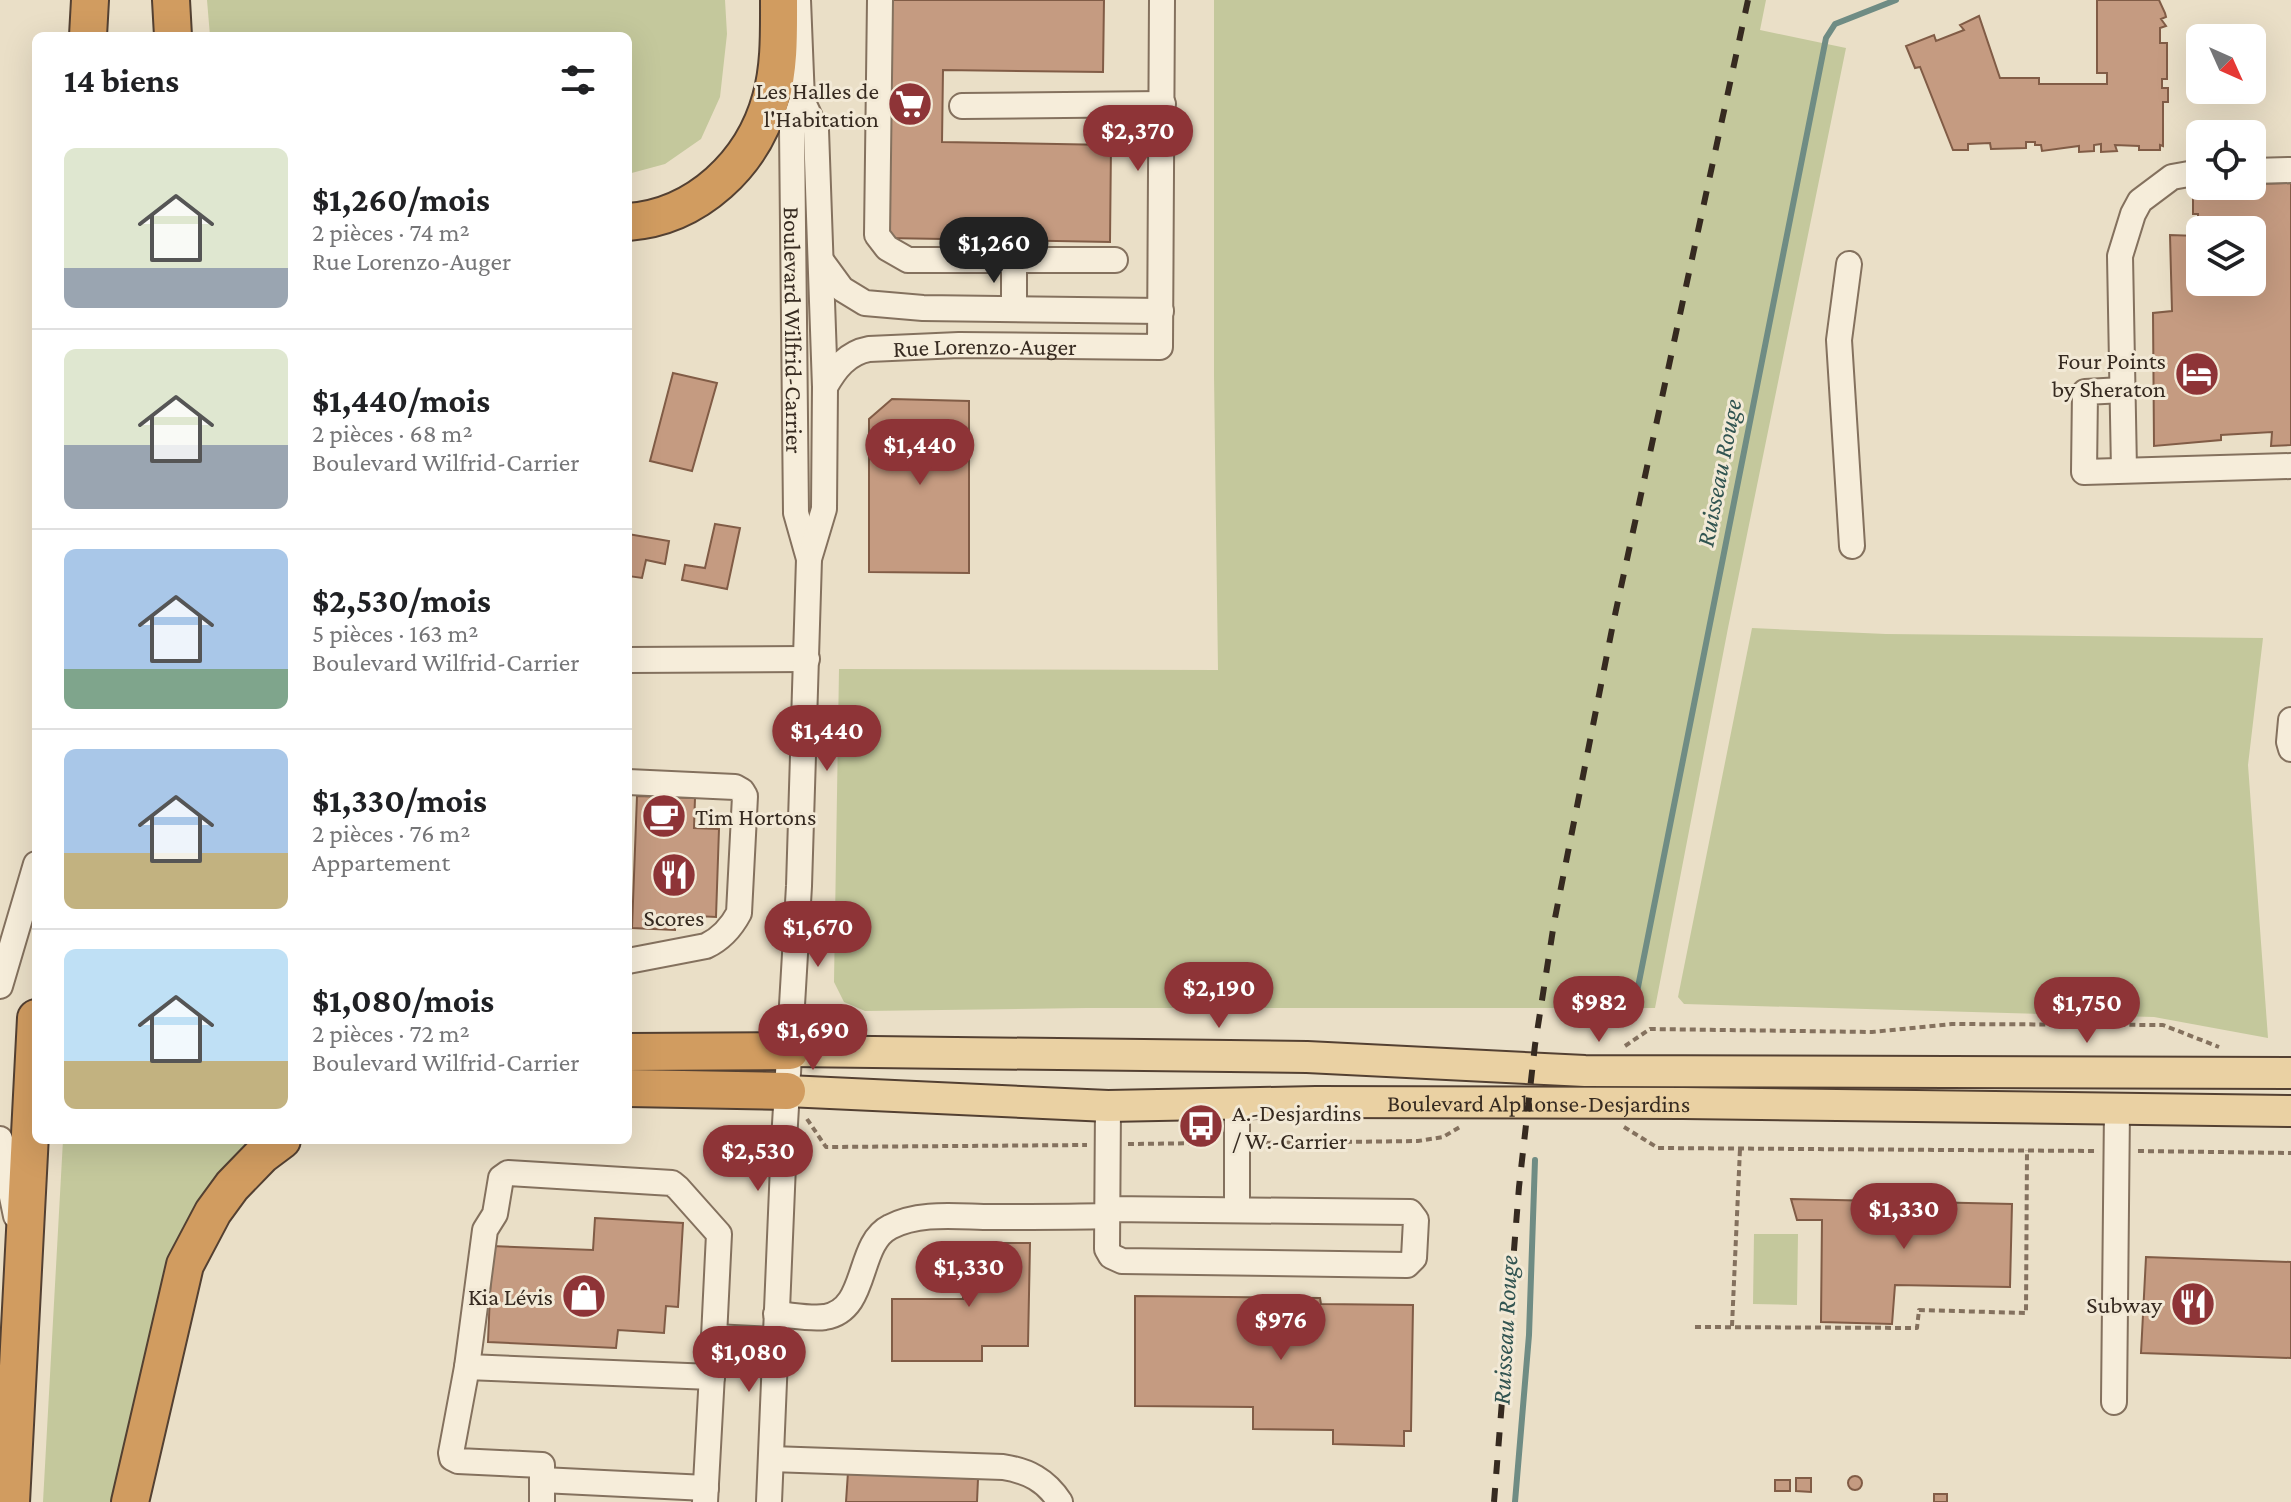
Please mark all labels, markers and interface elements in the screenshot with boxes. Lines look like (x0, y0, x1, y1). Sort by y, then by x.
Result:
north arrow (2186, 24, 2266, 104)
map controls (2186, 24, 2266, 296)
icon: filters (556, 58, 600, 102)
text: 14 biens (64, 62, 179, 99)
place label: Les Halles de l'Habitation (755, 77, 879, 132)
supermarket icon: Les Halles de l'Habitation (886, 80, 934, 128)
pin: $2,370 (1073, 105, 1203, 173)
text: $2,370 (1101, 116, 1175, 145)
button: locate (2186, 120, 2266, 200)
icon: home (128, 180, 224, 276)
text: $1,260/mois (312, 181, 490, 218)
street label: Boulevard Wilfrid-Carrier (779, 207, 809, 454)
button: layers (2186, 216, 2266, 296)
pin: $1,260 (929, 217, 1059, 285)
text: 2 pièces · 74 m² (312, 218, 470, 247)
text: $1,260 (957, 228, 1031, 257)
text: Rue Lorenzo-Auger (312, 247, 511, 276)
street label: Rue Lorenzo-Auger (892, 331, 1077, 361)
place label: Four Points by Sheraton (2052, 347, 2166, 402)
hotel icon: Four Points by Sheraton (2173, 350, 2221, 398)
icon: home (128, 381, 224, 477)
text: $1,440/mois (312, 382, 490, 419)
water label: Ruisseau Rouge (1690, 397, 1748, 549)
text: 2 pièces · 68 m² (312, 419, 473, 448)
pin: $1,440 (855, 419, 985, 487)
text: $1,440 (883, 430, 957, 459)
text: Boulevard Wilfrid-Carrier (312, 448, 580, 477)
icon: home (128, 581, 224, 677)
text: $2,530/mois (312, 582, 491, 619)
text: 5 pièces · 163 m² (312, 619, 479, 648)
text: Boulevard Wilfrid-Carrier (312, 648, 580, 677)
pin: $1,440 (762, 705, 892, 773)
text: $1,440 (790, 716, 864, 745)
icon: home (128, 781, 224, 877)
text: $1,330/mois (312, 782, 487, 819)
cafe icon: Tim Hortons (640, 792, 688, 840)
place label: Tim Hortons (695, 803, 816, 830)
text: 2 pièces · 76 m² (312, 819, 470, 848)
text: Appartement (312, 848, 450, 877)
restaurant icon: Scores (650, 851, 698, 899)
pin: $1,670 (753, 901, 883, 969)
place label: Scores (644, 904, 704, 931)
text: $1,670 (782, 912, 854, 941)
pin: $2,190 (1154, 962, 1284, 1030)
text: $2,190 (1182, 973, 1256, 1002)
pin: $982 (1552, 976, 1646, 1044)
pin: $1,750 (2022, 977, 2152, 1045)
icon: home (128, 981, 224, 1077)
text: $1,080/mois (312, 982, 494, 1019)
text: $982 (1571, 987, 1627, 1016)
text: $1,750 (2052, 988, 2122, 1017)
pin: $1,690 (748, 1004, 878, 1072)
text: $1,690 (776, 1015, 850, 1044)
text: 2 pièces · 72 m² (312, 1019, 470, 1048)
text: Boulevard Wilfrid-Carrier (312, 1048, 580, 1077)
street label: Boulevard Alphonse-Desjardins (1387, 1089, 1690, 1117)
place label: A.-Desjardins / W.-Carrier (1232, 1099, 1362, 1154)
bus stop icon: A.-Desjardins / W.-Carrier (1177, 1102, 1225, 1150)
pin: $2,530 (693, 1125, 823, 1193)
text: $2,530 (721, 1136, 795, 1165)
pin: $1,330 (1839, 1183, 1969, 1251)
text: $1,330 (1868, 1194, 1940, 1223)
pin: $1,330 (904, 1241, 1034, 1309)
text: $1,330 (933, 1252, 1005, 1281)
water label: Ruisseau Rouge (1487, 1254, 1523, 1405)
shop icon: Kia Lévis (560, 1272, 608, 1320)
restaurant icon: Subway (2169, 1280, 2217, 1328)
place label: Kia Lévis (468, 1283, 553, 1310)
place label: Subway (2086, 1291, 2163, 1318)
pin: $976 (1234, 1294, 1328, 1362)
text: $976 (1255, 1305, 1307, 1334)
pin: $1,080 (684, 1326, 814, 1394)
text: $1,080 (711, 1337, 787, 1366)

